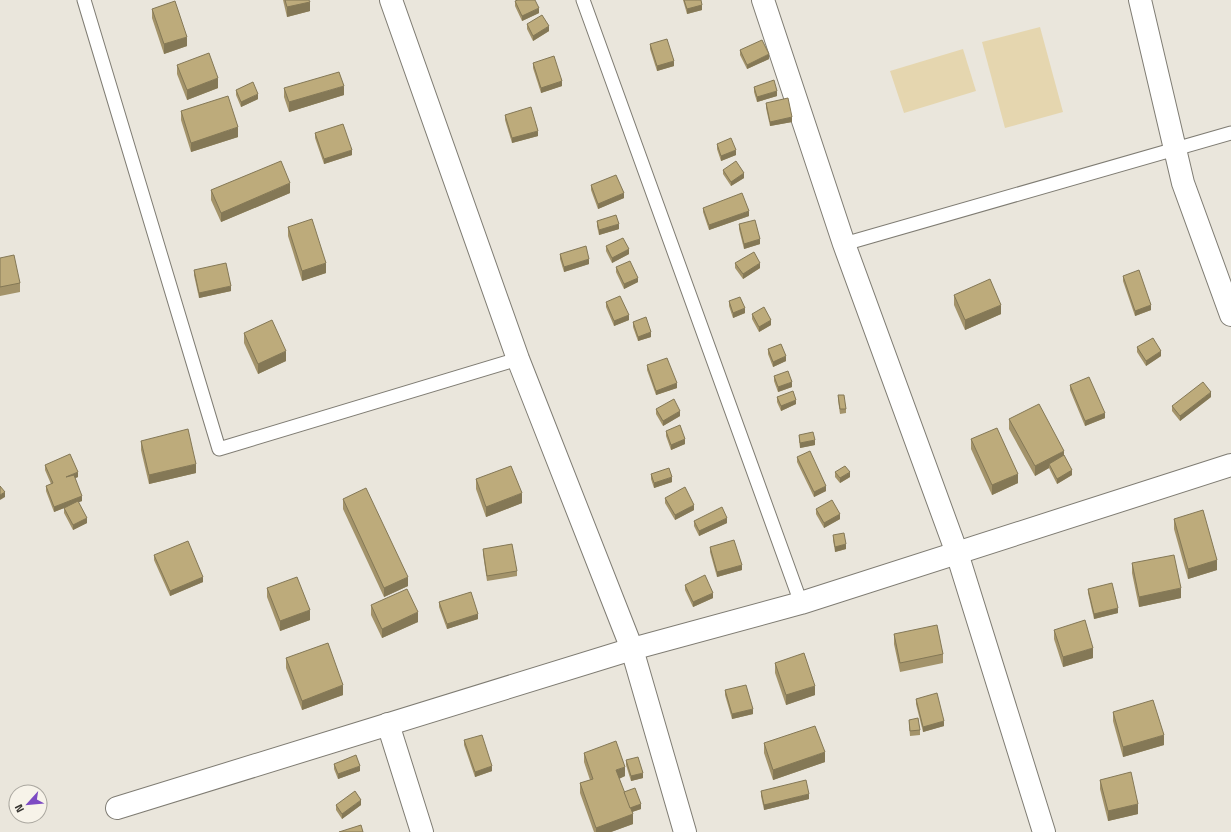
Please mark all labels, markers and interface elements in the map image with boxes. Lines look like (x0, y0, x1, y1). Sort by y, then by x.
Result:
north arrow (8, 784, 48, 824)
text: N (10, 802, 28, 816)

